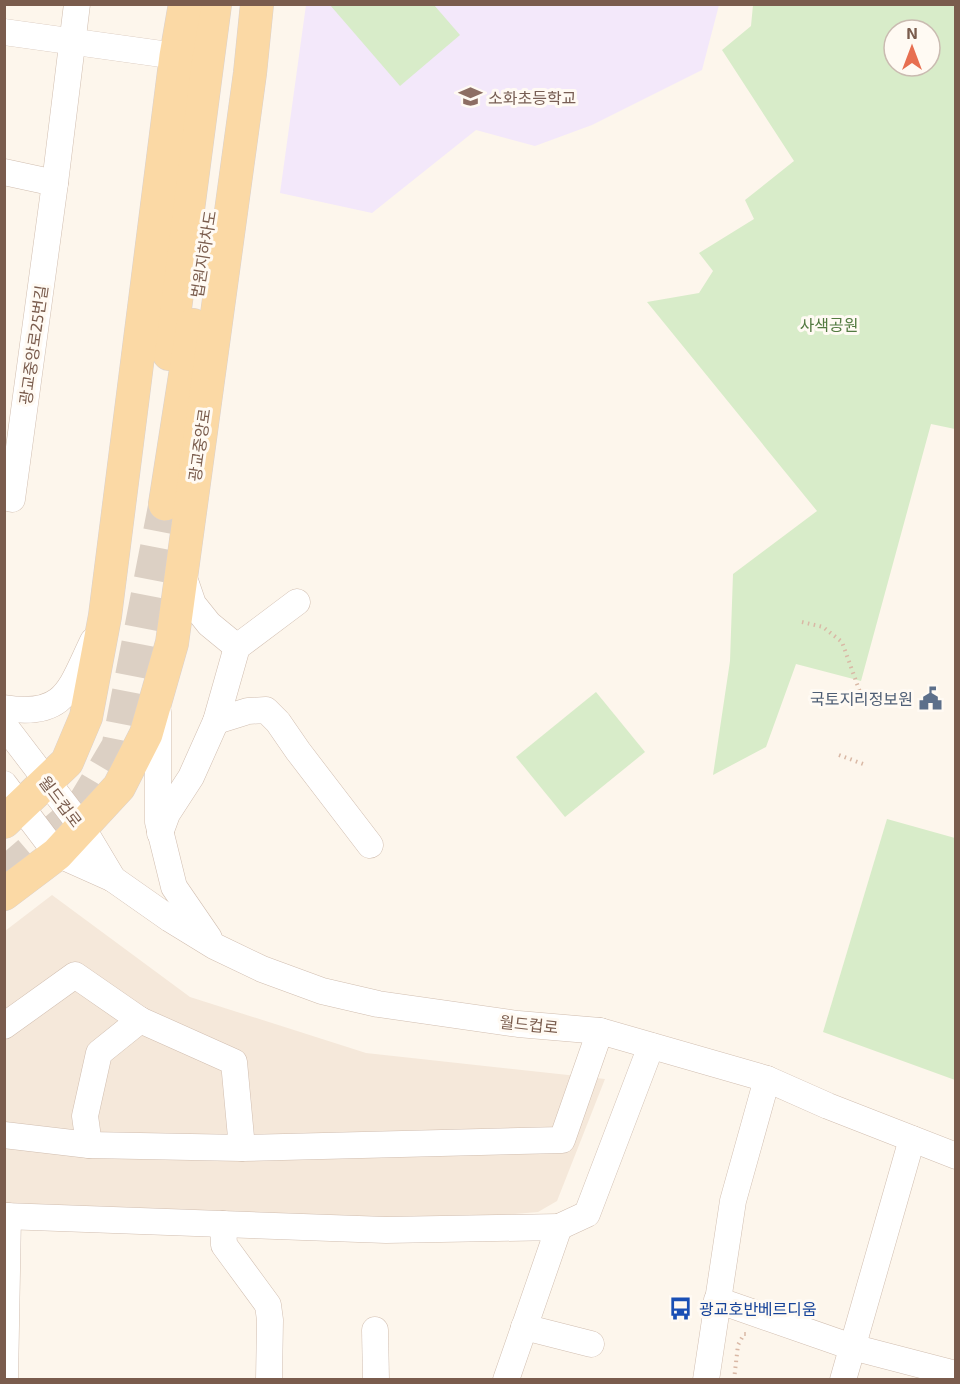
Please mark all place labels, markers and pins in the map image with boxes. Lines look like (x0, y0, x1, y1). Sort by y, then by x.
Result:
school or university icon: 소화초등학교 (457, 84, 483, 110)
place label: 소화초등학교 (488, 88, 576, 107)
public building icon: 국토지리정보원 (918, 685, 944, 711)
place label: 국토지리정보원 (810, 689, 913, 708)
bus stop icon: 광교호반베르디움 (668, 1295, 694, 1321)
place label: 광교호반베르디움 (699, 1299, 817, 1318)

